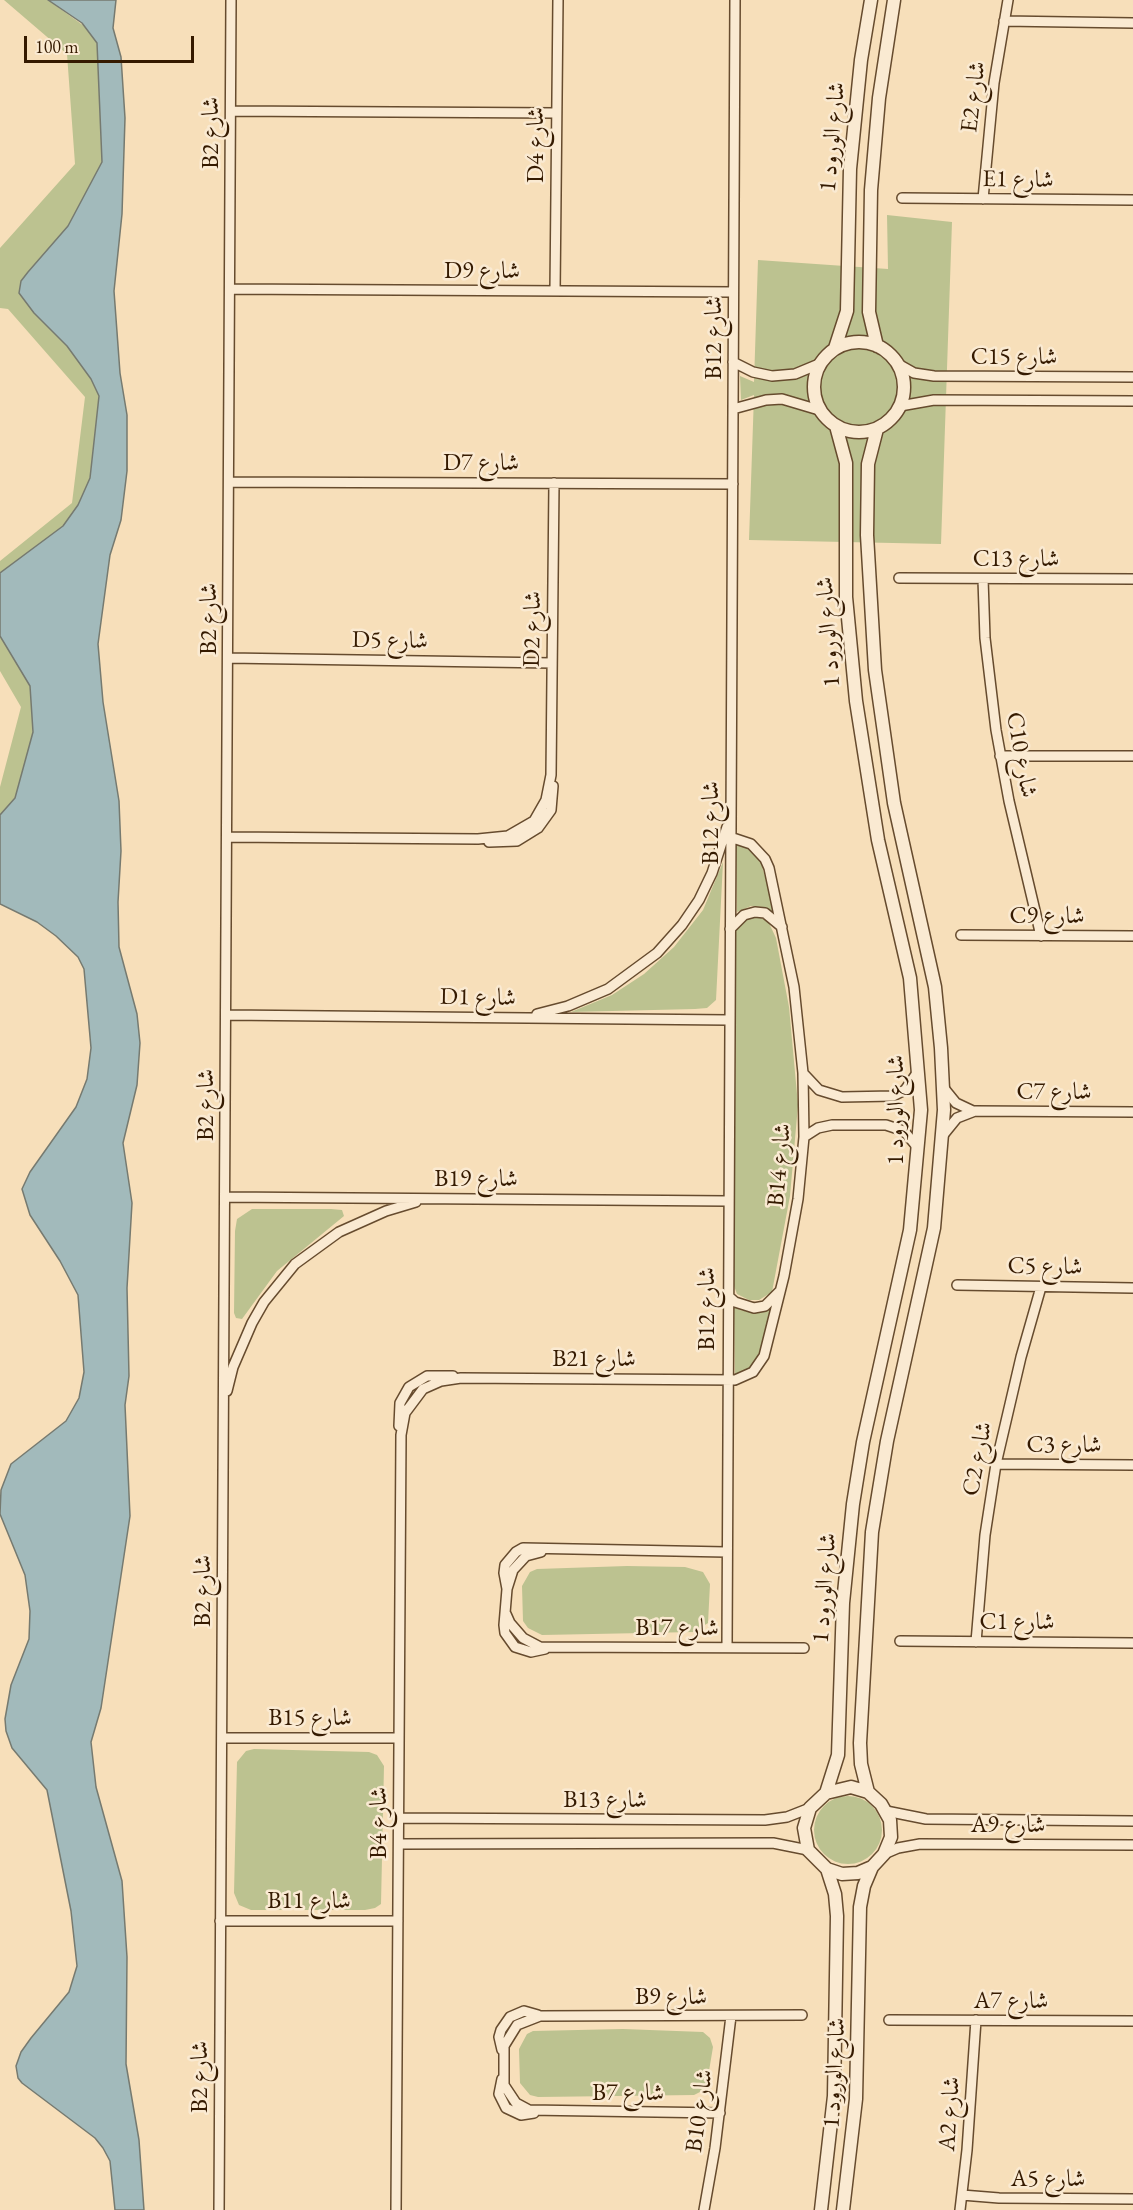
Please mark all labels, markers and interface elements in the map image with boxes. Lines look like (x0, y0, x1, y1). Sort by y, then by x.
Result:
scale bar (27, 24, 196, 62)
text: 100 m (35, 35, 79, 58)
street label: E2 شارع (955, 60, 993, 134)
street label: شارع الورود 1 (814, 81, 852, 193)
street label: B2 شارع (197, 97, 225, 169)
street label: D4 شارع (522, 107, 550, 183)
street label: E1 شارع (982, 165, 1054, 195)
street label: D9 شارع (444, 257, 520, 285)
street label: B12 شارع (700, 296, 728, 380)
street label: C15 شارع (971, 343, 1057, 371)
street label: D7 شارع (443, 449, 519, 477)
street label: C13 شارع (973, 545, 1059, 573)
street label: شارع الورود 1 (811, 576, 847, 688)
street label: B2 شارع (195, 583, 223, 655)
street label: D2 شارع (518, 591, 548, 667)
street label: D5 شارع (352, 626, 428, 656)
street label: C10 شارع (999, 710, 1043, 800)
street label: B12 شارع (697, 781, 725, 865)
street label: C9 شارع (1009, 902, 1085, 930)
street label: D1 شارع (440, 983, 516, 1013)
street label: شارع الورود 1 (882, 1055, 910, 1165)
street label: B2 شارع (192, 1069, 220, 1141)
street label: C7 شارع (1016, 1078, 1092, 1106)
street label: B14 شارع (762, 1122, 798, 1208)
street label: B19 شارع (434, 1165, 518, 1193)
street label: C5 شارع (1007, 1252, 1083, 1282)
street label: B12 شارع (693, 1267, 721, 1351)
street label: B21 شارع (552, 1345, 636, 1373)
street label: C2 شارع (957, 1419, 999, 1499)
street label: C3 شارع (1026, 1431, 1102, 1459)
street label: شارع الورود 1 (807, 1532, 843, 1644)
street label: B2 شارع (189, 1555, 217, 1627)
street label: C1 شارع (979, 1608, 1055, 1636)
street label: B17 شارع (635, 1614, 719, 1642)
street label: B15 شارع (268, 1704, 352, 1732)
street label: B13 شارع (563, 1786, 647, 1814)
street label: B4 شارع (365, 1787, 393, 1859)
street label: A9 شارع (971, 1811, 1045, 1839)
street label: B11 شارع (267, 1887, 351, 1915)
street label: B9 شارع (635, 1983, 707, 2011)
street label: A7 شارع (974, 1987, 1048, 2015)
street label: شارع الورود 1 (818, 2017, 852, 2129)
street label: B2 شارع (186, 2041, 214, 2113)
street label: B10 شارع (680, 2068, 720, 2154)
street label: A2 شارع (933, 2076, 967, 2152)
street label: B7 شارع (592, 2079, 664, 2107)
street label: A5 شارع (1011, 2165, 1085, 2193)

